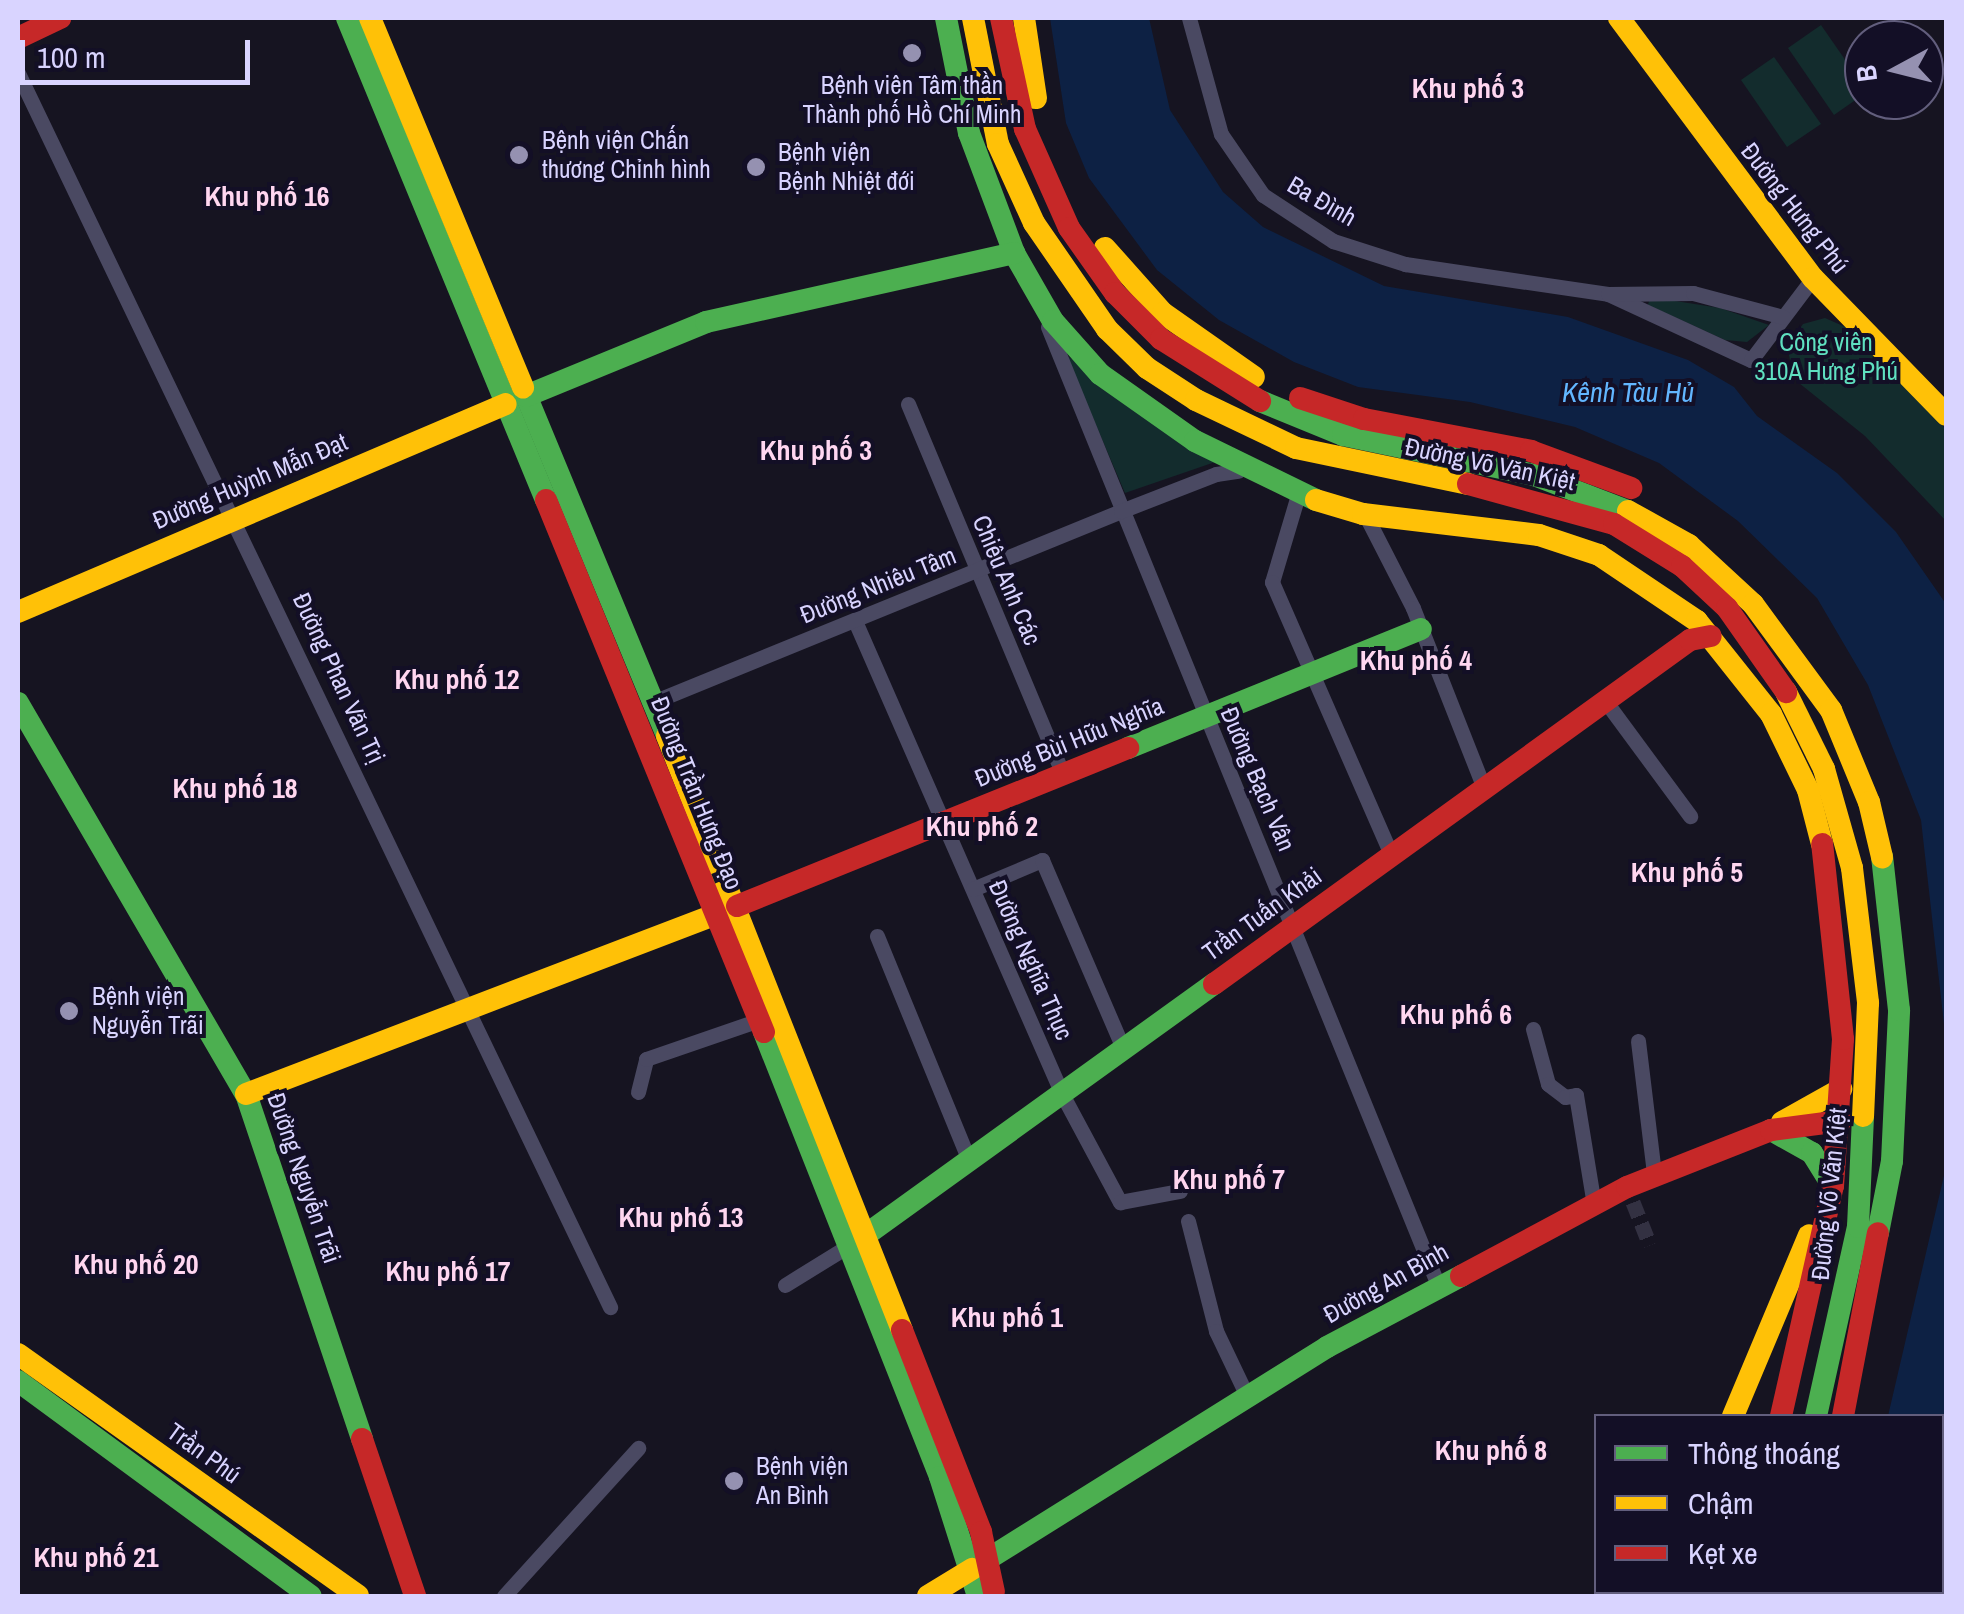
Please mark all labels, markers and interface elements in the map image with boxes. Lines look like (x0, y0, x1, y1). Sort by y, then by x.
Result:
scale bar (25, 20, 255, 82)
north arrow (1844, 20, 1944, 120)
text: 100 m (37, 37, 105, 77)
marker: Bệnh viện Tâm thần Thành phố Hồ Chí Minh (899, 40, 925, 66)
text: B (1846, 63, 1886, 84)
place label: Bệnh viện Tâm thần Thành phố Hồ Chí Minh (803, 71, 1021, 130)
district label: Khu phố 3 (1412, 71, 1524, 105)
place label: Bệnh viện Chấn thương Chỉnh hình (542, 126, 711, 185)
street label: Đường Hưng Phú (1735, 137, 1855, 279)
place label: Bệnh viện Bệnh Nhiệt đới (778, 138, 915, 197)
marker: Bệnh viện Chấn thương Chỉnh hình (506, 142, 532, 168)
marker: Bệnh viện Bệnh Nhiệt đới (743, 154, 769, 180)
street label: Ba Đình (1282, 169, 1362, 233)
district label: Khu phố 16 (204, 179, 330, 213)
park label: Công viên 310A Hưng Phú (1754, 328, 1898, 387)
water label: Kênh Tàu Hủ (1562, 375, 1694, 409)
street label: Đường Huỳnh Mẫn Đạt (148, 426, 352, 536)
street label: Đường Võ Văn Kiệt (1402, 431, 1578, 497)
district label: Khu phố 3 (760, 433, 872, 467)
street label: Chiêu Anh Các (966, 510, 1048, 650)
street label: Đường Nhiêu Tâm (796, 540, 960, 630)
street label: Đường Phan Văn Trị (286, 588, 392, 768)
district label: Khu phố 4 (1360, 643, 1472, 677)
district label: Khu phố 12 (394, 662, 520, 696)
street label: Đường Bùi Hữu Nghĩa (970, 691, 1168, 793)
street label: Đường Trần Hưng Đạo (645, 692, 749, 894)
street label: Đường Bạch Vân (1214, 702, 1302, 856)
district label: Khu phố 18 (172, 771, 298, 805)
district label: Khu phố 2 (926, 809, 1038, 843)
district label: Khu phố 5 (1631, 855, 1743, 889)
street label: Trần Tuấn Khải (1197, 861, 1327, 967)
street label: Đường Nghĩa Thục (982, 875, 1080, 1045)
place label: Bệnh viện Nguyễn Trãi (92, 982, 204, 1041)
district label: Khu phố 6 (1400, 997, 1512, 1031)
marker: Bệnh viện Nguyễn Trãi (56, 998, 82, 1024)
street label: Đường Nguyễn Trãi (261, 1089, 347, 1267)
street label: Đường Võ Văn Kiệt (1805, 1106, 1853, 1282)
district label: Khu phố 7 (1173, 1162, 1285, 1196)
district label: Khu phố 13 (618, 1200, 744, 1234)
street label: Đường An Bình (1318, 1236, 1454, 1330)
district label: Khu phố 20 (73, 1247, 199, 1281)
district label: Khu phố 17 (385, 1254, 511, 1288)
district label: Khu phố 1 (951, 1300, 1063, 1334)
legend (1594, 1414, 1944, 1594)
street label: Trần Phú (161, 1416, 247, 1490)
district label: Khu phố 8 (1435, 1433, 1547, 1467)
text: Thông thoáng (1688, 1433, 1840, 1473)
place label: Bệnh viện An Bình (756, 1452, 848, 1511)
marker: Bệnh viện An Bình (721, 1468, 747, 1494)
text: Chậm (1688, 1483, 1754, 1523)
text: Kẹt xe (1688, 1533, 1758, 1573)
district label: Khu phố 21 (33, 1540, 159, 1574)

